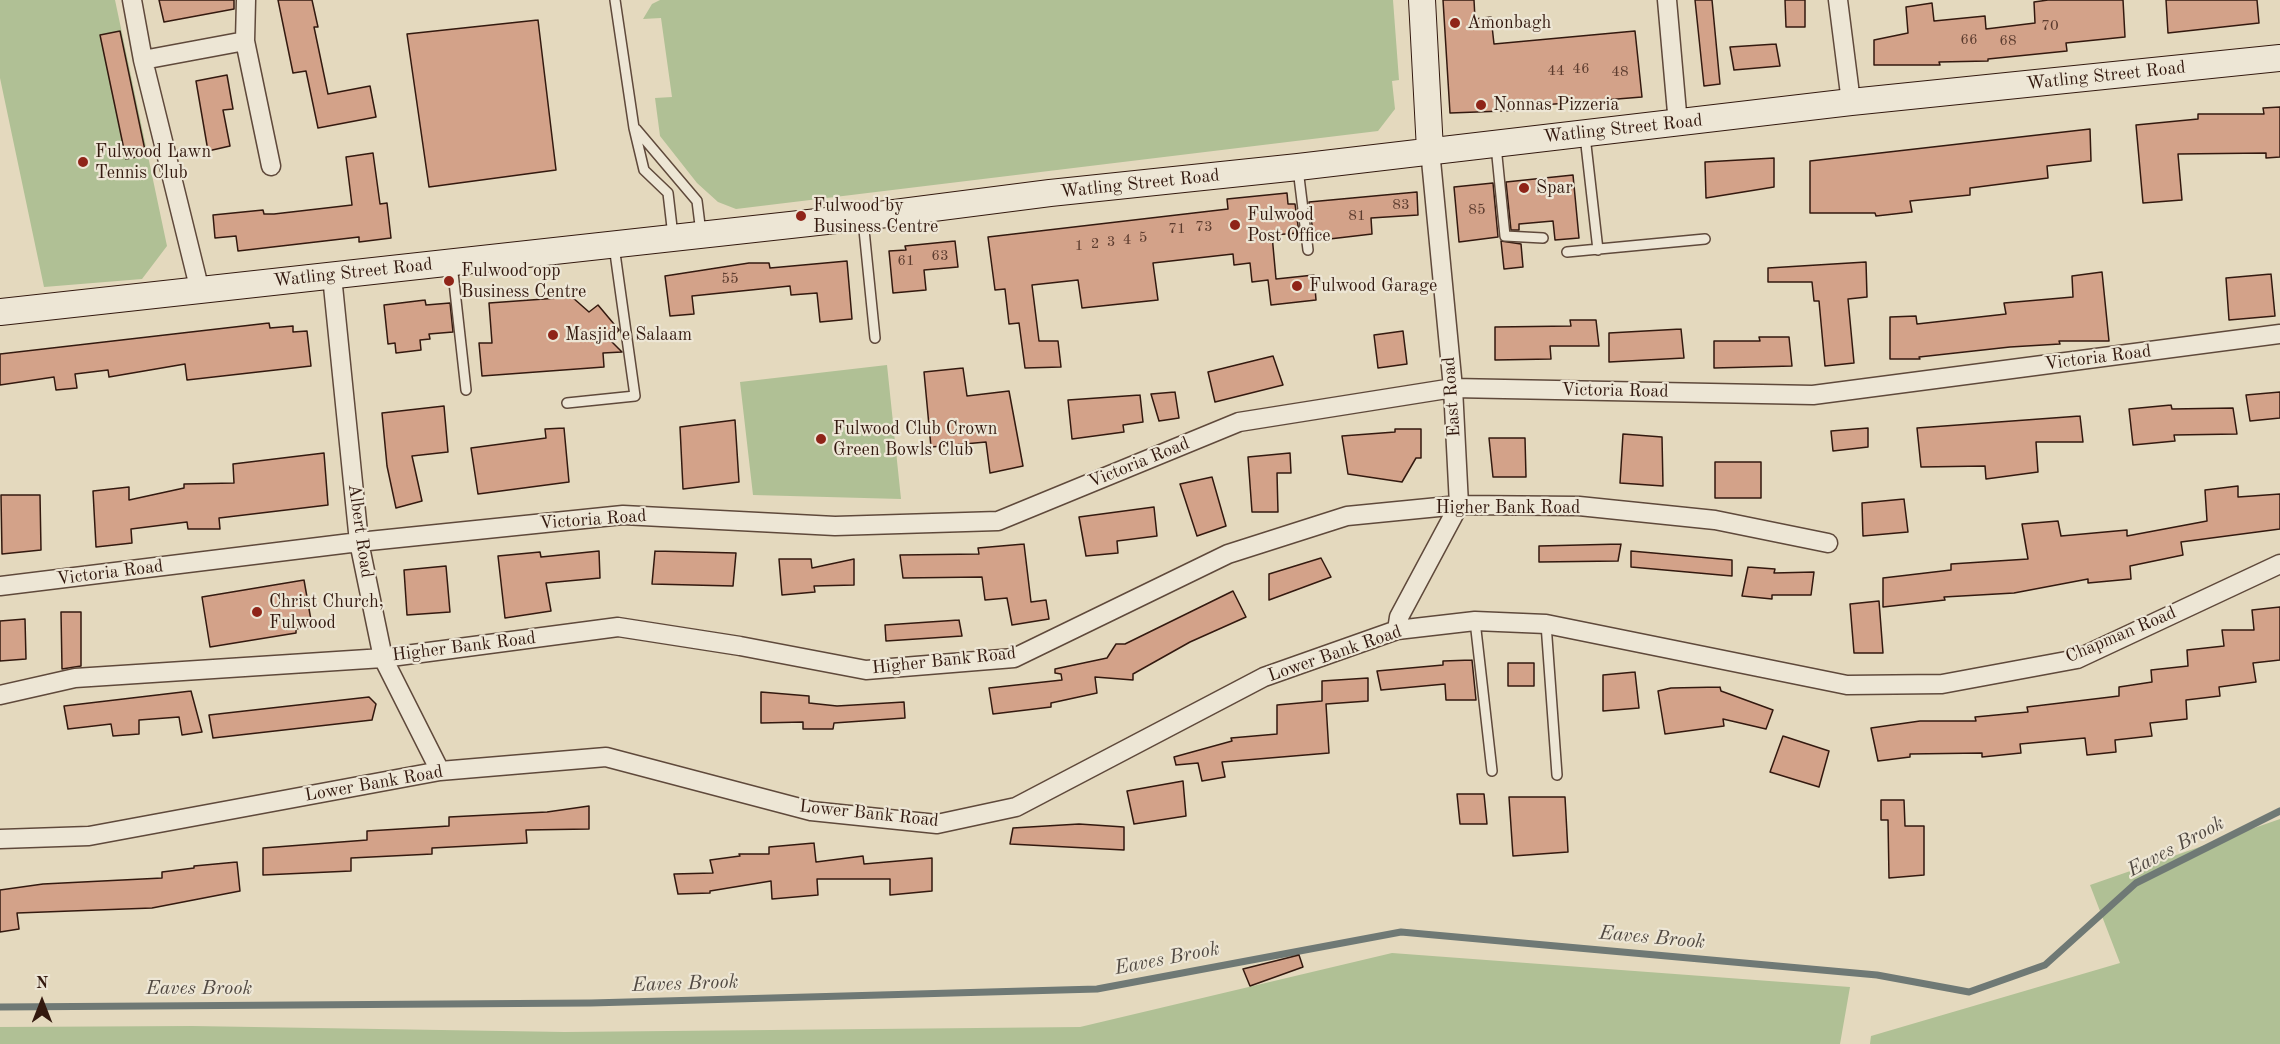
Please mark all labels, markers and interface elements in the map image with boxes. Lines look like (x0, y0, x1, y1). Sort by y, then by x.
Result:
place label: Amonbagh (1467, 12, 1551, 34)
marker: Amonbagh (1448, 16, 1462, 30)
house number: 70 (2041, 17, 2059, 35)
house number: 66 (1960, 31, 1978, 49)
house number: 68 (1999, 32, 2017, 50)
street label: Watling Street Road (2025, 57, 2187, 95)
house number: 46 (1572, 60, 1590, 78)
house number: 44 (1547, 62, 1565, 80)
house number: 48 (1611, 63, 1629, 81)
place label: Nonnas Pizzeria (1493, 94, 1619, 116)
marker: Nonnas Pizzeria (1474, 98, 1488, 112)
street label: Watling Street Road (1542, 110, 1704, 148)
place label: Fulwood Lawn Tennis Club (95, 141, 211, 184)
marker: Fulwood Lawn Tennis Club (76, 155, 90, 169)
street label: Watling Street Road (1059, 165, 1221, 203)
place label: Spar (1536, 177, 1573, 199)
marker: Spar (1517, 181, 1531, 195)
place label: Fulwood by Business Centre (813, 195, 938, 238)
house number: 83 (1392, 196, 1410, 214)
house number: 85 (1468, 201, 1486, 219)
place label: Fulwood Post Office (1247, 204, 1331, 246)
house number: 81 (1348, 207, 1366, 225)
marker: Fulwood by Business Centre (794, 209, 808, 223)
house number: 73 (1195, 218, 1213, 236)
marker: Fulwood Post Office (1228, 218, 1242, 232)
house number: 71 (1168, 220, 1186, 238)
house number: 5 (1139, 229, 1147, 247)
house number: 4 (1123, 231, 1131, 249)
house number: 3 (1107, 233, 1115, 251)
house number: 2 (1091, 235, 1099, 253)
house number: 1 (1075, 237, 1083, 255)
house number: 63 (931, 247, 949, 265)
house number: 61 (897, 252, 915, 270)
street label: Watling Street Road (272, 254, 434, 292)
place label: Fulwood opp Business Centre (461, 260, 586, 302)
house number: 55 (721, 270, 739, 288)
marker: Fulwood opp Business Centre (442, 274, 456, 288)
place label: Fulwood Garage (1309, 275, 1437, 297)
marker: Fulwood Garage (1290, 279, 1304, 293)
place label: Masjid e Salaam (565, 324, 692, 346)
marker: Masjid e Salaam (546, 328, 560, 342)
street label: Victoria Road (2043, 341, 2153, 375)
street label: East Road (1438, 356, 1466, 438)
street label: Victoria Road (1561, 379, 1669, 403)
place label: Fulwood Club Crown Green Bowls Club (833, 418, 998, 460)
marker: Fulwood Club Crown Green Bowls Club (814, 432, 828, 446)
street label: Victoria Road (1085, 433, 1193, 493)
street label: Albert Road (343, 482, 377, 580)
street label: Higher Bank Road (1436, 497, 1580, 519)
street label: Victoria Road (539, 505, 647, 535)
street label: Victoria Road (55, 556, 165, 590)
place label: Christ Church, Fulwood (269, 591, 384, 634)
street label: Chapman Road (2062, 602, 2180, 668)
marker: Christ Church, Fulwood (250, 605, 264, 619)
street label: Lower Bank Road (1265, 621, 1405, 687)
street label: Higher Bank Road (391, 627, 537, 667)
street label: Higher Bank Road (871, 643, 1017, 679)
street label: Lower Bank Road (303, 761, 445, 807)
street label: Lower Bank Road (798, 796, 940, 832)
water label: Eaves Brook (2123, 811, 2229, 883)
water label: Eaves Brook (1598, 921, 1706, 955)
water label: Eaves Brook (1112, 937, 1222, 981)
water label: Eaves Brook (631, 970, 739, 998)
north arrow (12, 972, 72, 1032)
text: N (36, 976, 48, 992)
water label: Eaves Brook (146, 977, 252, 1001)

